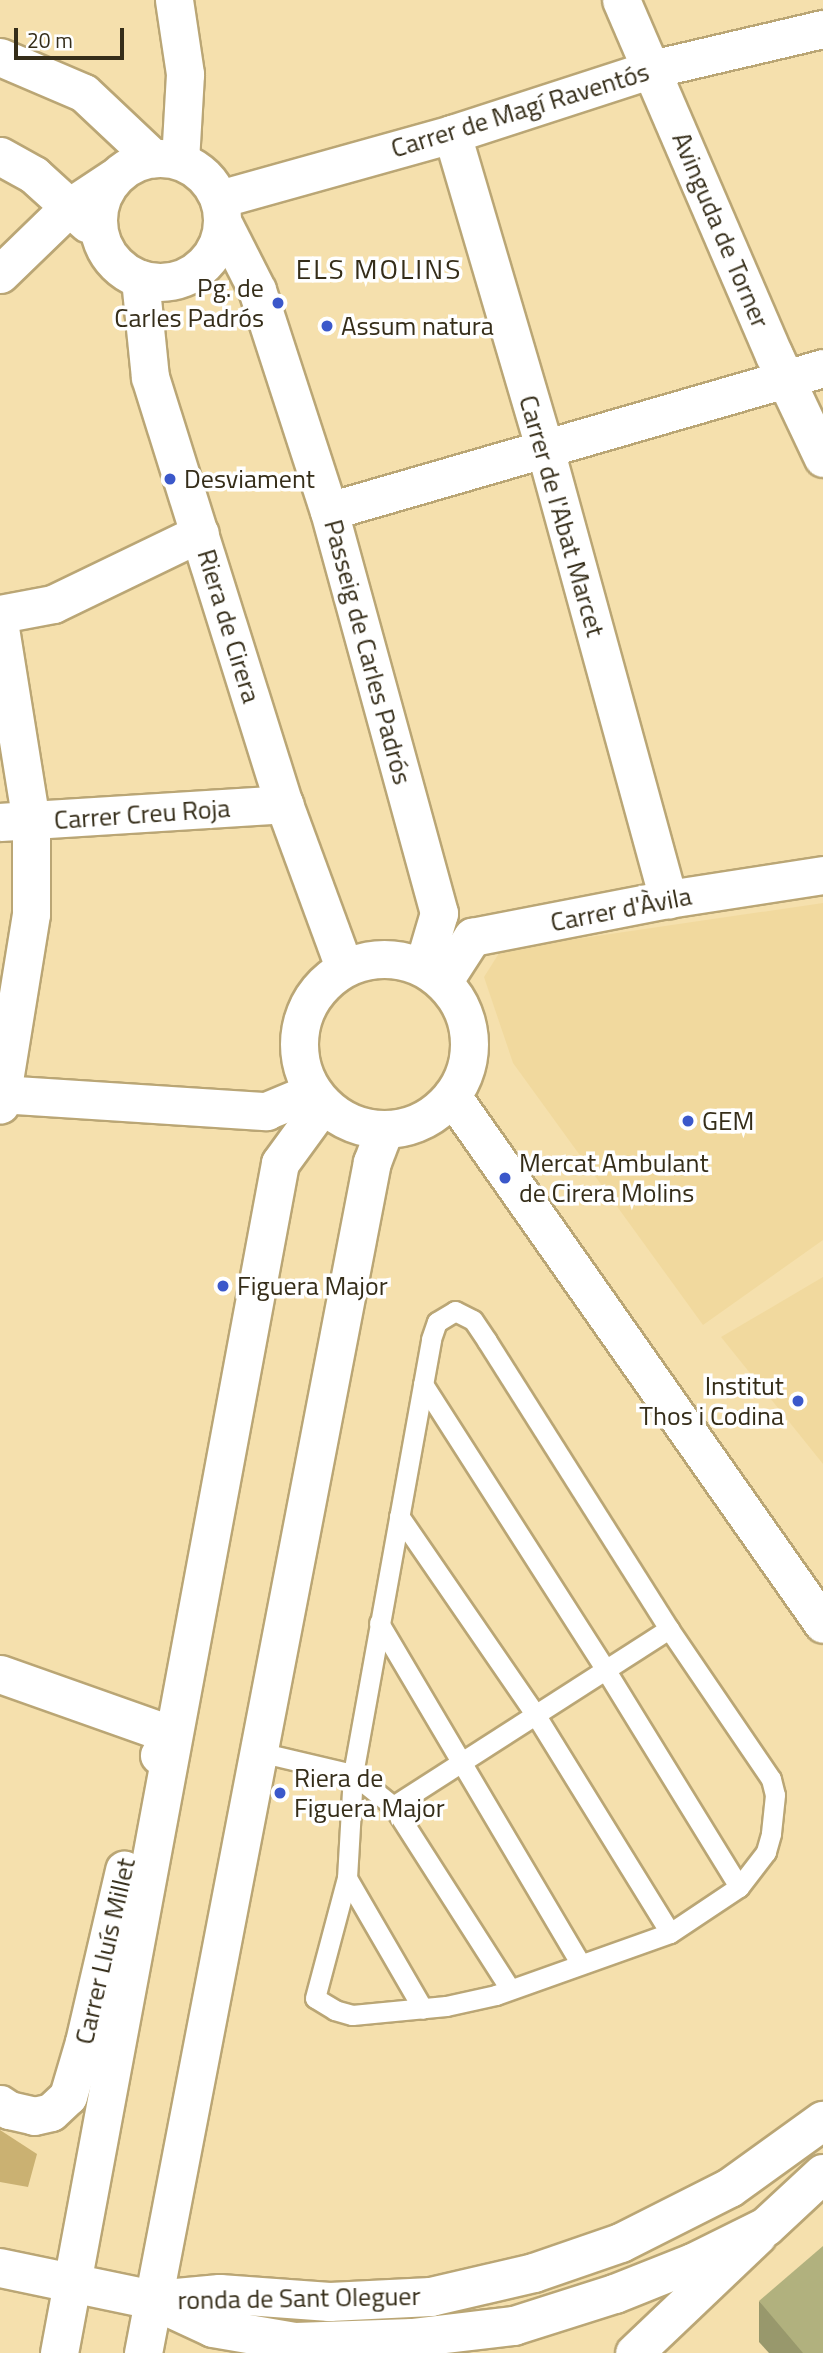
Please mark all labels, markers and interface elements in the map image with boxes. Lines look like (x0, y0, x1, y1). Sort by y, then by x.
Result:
scale bar (18, 14, 128, 58)
text: 20 m (27, 24, 73, 56)
street label: Carrer de Magí Raventós (387, 56, 653, 164)
street label: Avinguda de Torner (666, 127, 776, 333)
district label: ELS MOLINS (297, 252, 461, 286)
place label: Pg. de Carles Padrós (114, 272, 264, 334)
marker: Pg. de Carles Padrós (270, 295, 286, 311)
place label: Assum natura (341, 310, 494, 342)
marker: Assum natura (319, 318, 335, 334)
street label: Carrer de l'Abat Marcet (513, 392, 611, 640)
place label: Desviament (184, 463, 315, 495)
marker: Desviament (162, 471, 178, 487)
street label: Passeig de Carles Padrós (318, 516, 418, 788)
street label: Riera de Cirera (191, 545, 267, 707)
street label: Carrer Creu Roja (53, 792, 231, 836)
street label: Carrer d'Àvila (548, 880, 694, 938)
place label: GEM (702, 1105, 754, 1137)
marker: GEM (680, 1113, 696, 1129)
place label: Mercat Ambulant de Cirera Molins (519, 1147, 709, 1208)
marker: Mercat Ambulant de Cirera Molins (497, 1170, 513, 1186)
place label: Figuera Major (237, 1270, 388, 1302)
marker: Figuera Major (215, 1278, 231, 1294)
place label: Institut Thos i Codina (639, 1370, 784, 1432)
marker: Institut Thos i Codina (790, 1393, 806, 1409)
place label: Riera de Figuera Major (294, 1762, 445, 1824)
marker: Riera de Figuera Major (272, 1785, 288, 1801)
street label: Carrer Lluís Millet (68, 1855, 142, 2047)
street label: ronda de Sant Oleguer (177, 2280, 421, 2316)

